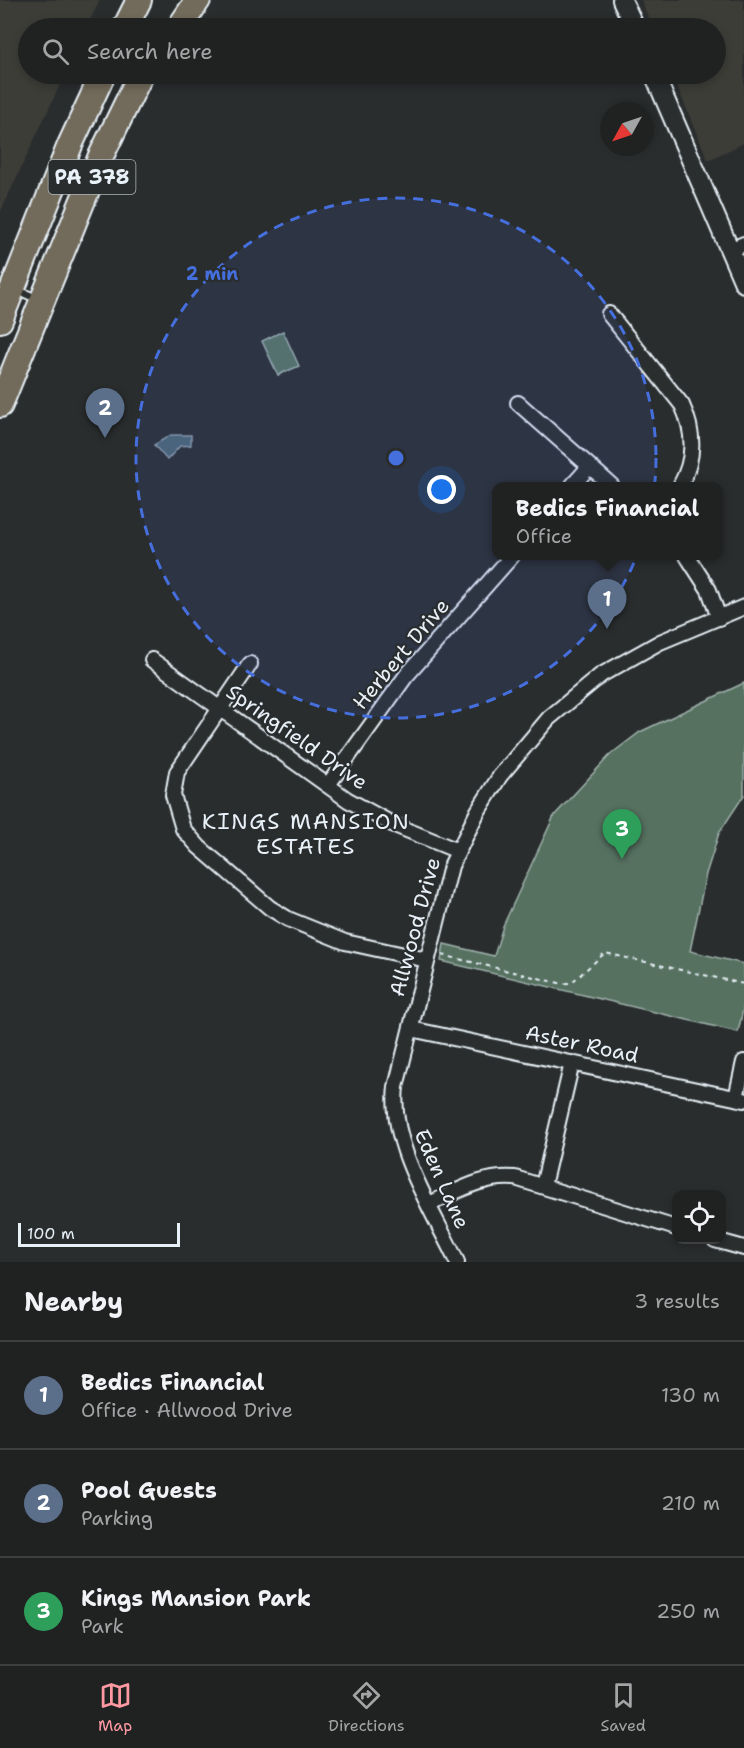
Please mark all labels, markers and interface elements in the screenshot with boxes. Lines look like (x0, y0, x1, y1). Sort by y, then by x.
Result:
search box (18, 18, 726, 84)
icon: search (39, 35, 72, 68)
text: Search here (87, 37, 213, 66)
north arrow (600, 102, 654, 156)
road number: PA 378 (48, 160, 136, 194)
text: 2 min (186, 262, 238, 286)
pin: 2 (86, 388, 124, 438)
centre of rings (386, 448, 406, 468)
your location (427, 475, 456, 504)
popup (492, 482, 723, 560)
text: Bedics Financial (516, 494, 699, 523)
text: Office (516, 523, 572, 549)
pin: 1 (588, 580, 626, 629)
street label: Herbert Drive (346, 593, 456, 715)
street label: Springfield Drive (221, 678, 373, 796)
district label: KINGS MANSION ESTATES (202, 807, 410, 861)
pin: 3 (602, 810, 642, 859)
street label: Allwood Drive (383, 854, 447, 1000)
street label: Aster Road (523, 1018, 641, 1070)
street label: Eden Lane (408, 1125, 476, 1233)
map controls (672, 1190, 726, 1244)
button: locate (672, 1190, 726, 1244)
scale bar (18, 1220, 180, 1248)
text: 100 m (27, 1223, 75, 1244)
text: Nearby (24, 1284, 123, 1319)
text: 3 results (634, 1288, 720, 1314)
text: Bedics Financial (81, 1368, 264, 1397)
text: 1 (39, 1382, 48, 1408)
text: 130 m (661, 1382, 720, 1408)
text: Office · Allwood Drive (81, 1397, 293, 1423)
text: Pool Guests (81, 1476, 217, 1505)
text: 2 (37, 1490, 51, 1516)
text: 210 m (661, 1490, 720, 1516)
text: Parking (81, 1505, 153, 1531)
text: Kings Mansion Park (81, 1584, 311, 1613)
text: 3 (37, 1598, 51, 1624)
text: 250 m (656, 1598, 720, 1624)
text: Park (81, 1613, 124, 1639)
tab: Map (98, 1679, 132, 1736)
tab: Directions (328, 1679, 405, 1736)
tab: Saved (601, 1679, 646, 1736)

